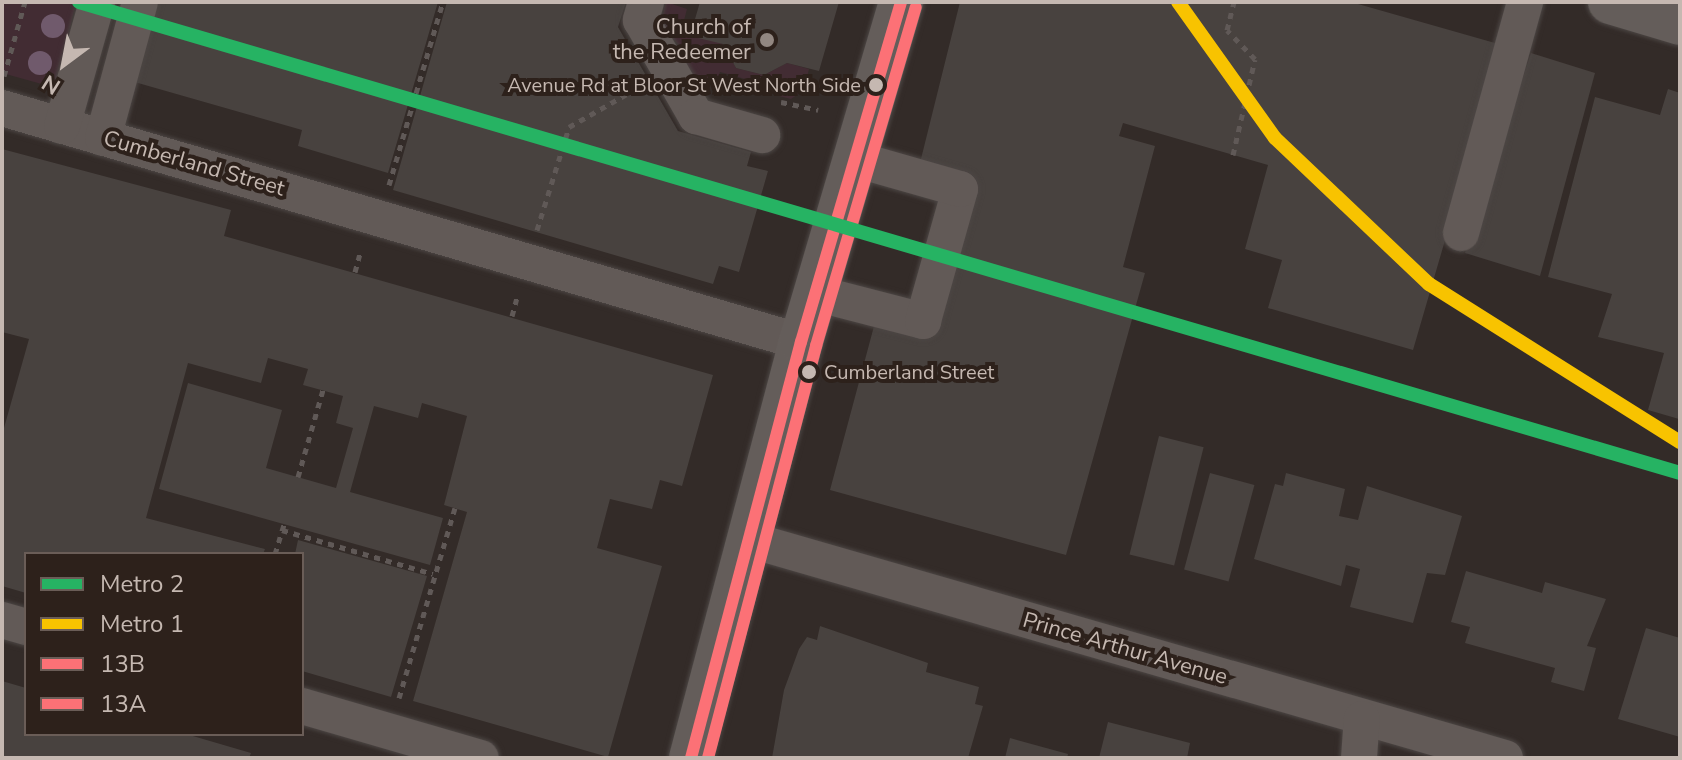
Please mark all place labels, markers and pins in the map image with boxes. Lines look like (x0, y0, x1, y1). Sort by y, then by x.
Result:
place label: Church of the Redeemer (613, 14, 751, 66)
marker: Church of the Redeemer (758, 31, 776, 49)
place label: Avenue Rd at Bloor St West North Side (507, 73, 861, 97)
marker: Avenue Rd at Bloor St West North Side (868, 77, 884, 93)
place label: Cumberland Street (824, 360, 994, 384)
marker: Cumberland Street (801, 364, 817, 380)

